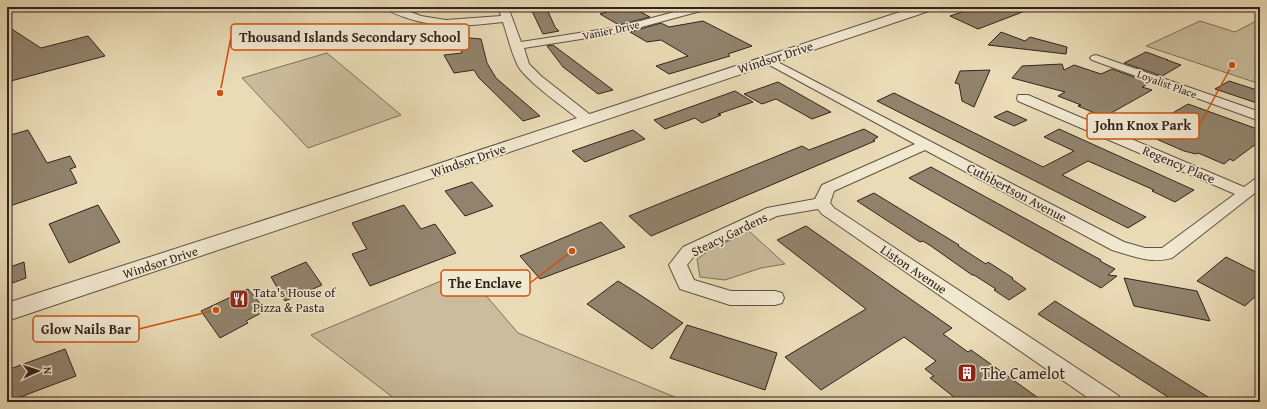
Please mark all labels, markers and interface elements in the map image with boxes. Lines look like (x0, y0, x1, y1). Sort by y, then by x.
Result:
street label: Vanier Drive (581, 16, 641, 44)
callout: Thousand Islands Secondary School (231, 24, 469, 50)
text: Thousand Islands Secondary School (239, 27, 461, 47)
street label: Windsor Drive (735, 36, 815, 79)
street label: Loyalist Place (1135, 66, 1199, 102)
callout: John Knox Park (1087, 113, 1199, 139)
text: John Knox Park (1093, 115, 1192, 135)
street label: Windsor Drive (428, 139, 508, 182)
street label: Regency Place (1140, 141, 1218, 188)
street label: Cuthbertson Avenue (963, 158, 1070, 227)
street label: Steacy Gardens (688, 208, 771, 261)
street label: Liston Avenue (877, 240, 951, 299)
street label: Windsor Drive (120, 241, 200, 284)
callout: The Enclave (441, 270, 530, 296)
text: The Enclave (448, 273, 522, 293)
place label: Tata's House of Pizza & Pasta (253, 283, 337, 317)
restaurant icon: Tata's House of Pizza & Pasta (228, 288, 250, 310)
callout: Glow Nails Bar (33, 316, 139, 342)
text: Glow Nails Bar (41, 319, 131, 339)
north arrow (18, 351, 58, 391)
place label: The Camelot (981, 361, 1065, 385)
building icon: The Camelot (956, 362, 978, 384)
text: N (40, 366, 56, 375)

